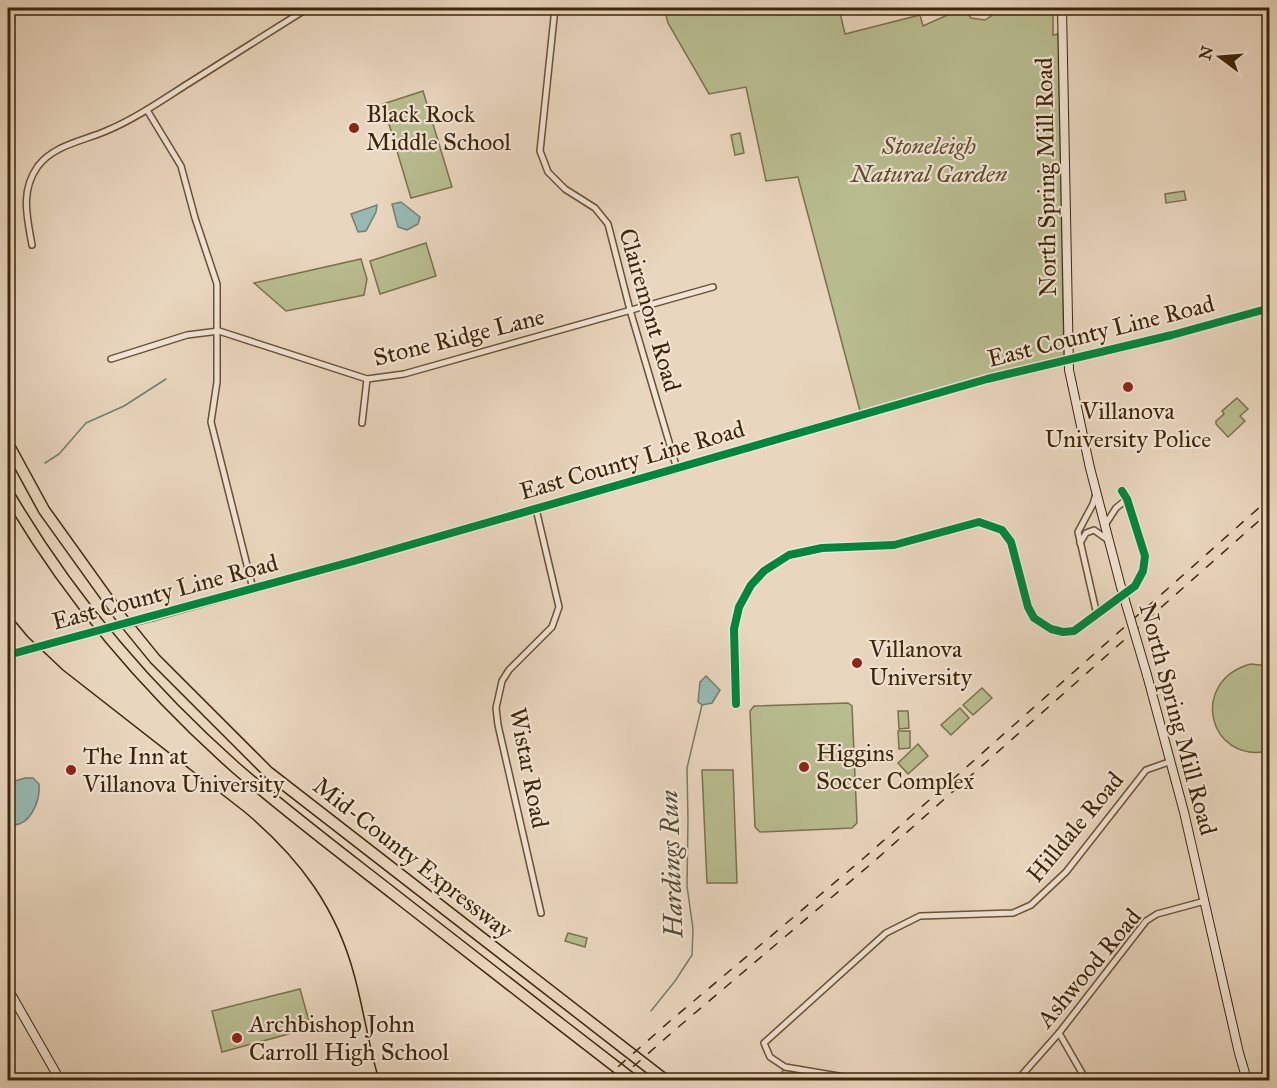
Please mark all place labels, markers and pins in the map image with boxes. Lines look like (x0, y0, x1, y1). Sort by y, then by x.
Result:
place label: Black Rock Middle School (366, 99, 512, 157)
marker: Black Rock Middle School (347, 121, 361, 135)
marker: Villanova University Police (1121, 380, 1135, 394)
place label: Villanova University Police (1045, 396, 1211, 454)
place label: Villanova University (868, 634, 973, 692)
marker: Villanova University (850, 656, 864, 670)
place label: Higgins Soccer Complex (816, 738, 974, 796)
place label: The Inn at Villanova University (82, 741, 285, 799)
marker: Higgins Soccer Complex (797, 760, 811, 774)
marker: The Inn at Villanova University (64, 763, 78, 777)
place label: Archbishop John Carroll High School (248, 1009, 449, 1067)
marker: Archbishop John Carroll High School (230, 1031, 244, 1045)

